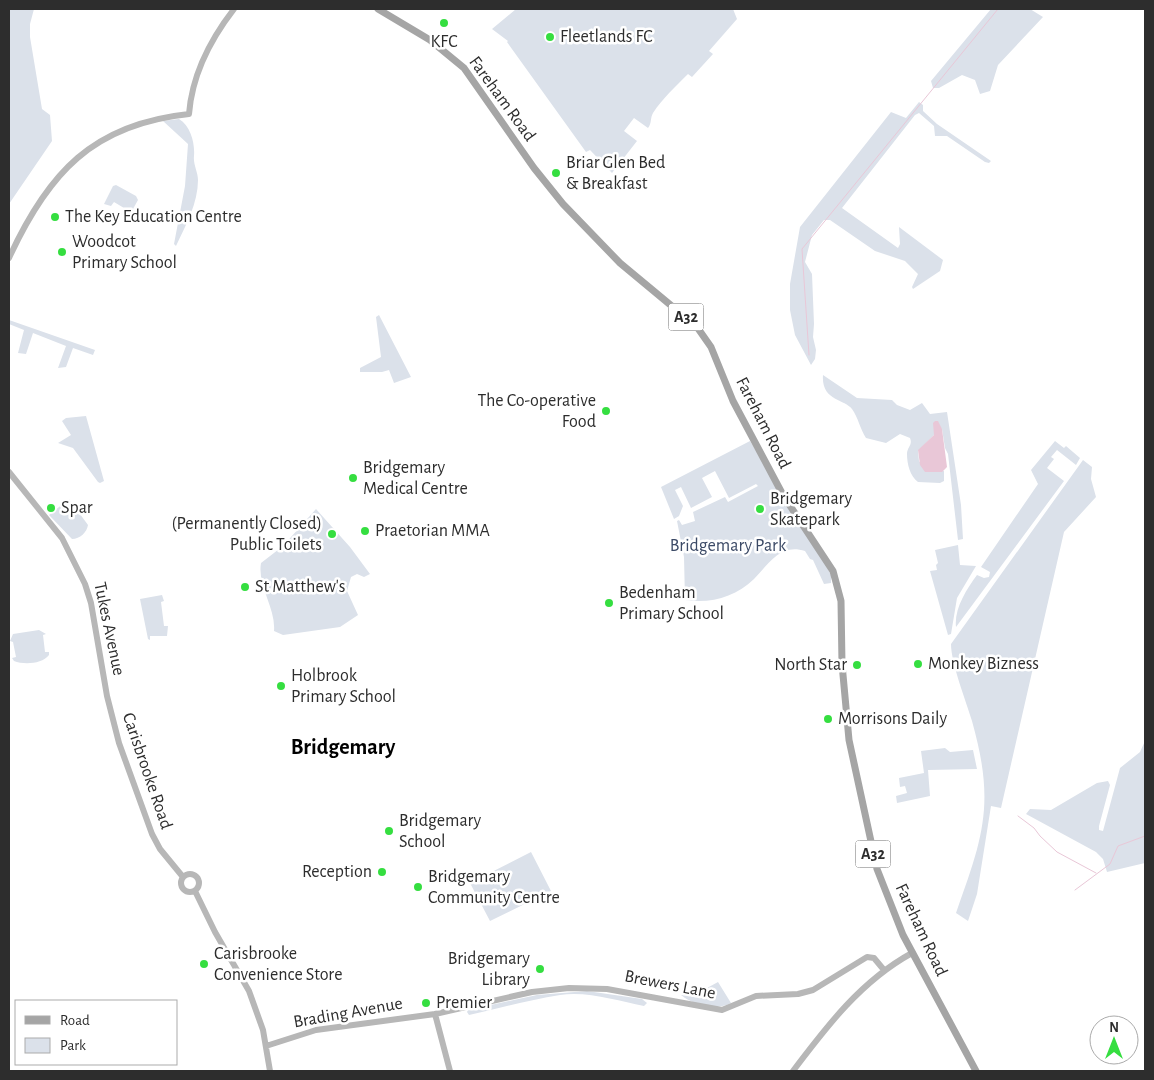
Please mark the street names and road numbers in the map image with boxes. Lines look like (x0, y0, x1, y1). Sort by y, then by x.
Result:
street label: Fareham Road (465, 53, 539, 145)
road number: A32 (668, 304, 704, 330)
street label: Fareham Road (732, 374, 794, 472)
street label: Tukes Avenue (90, 581, 128, 677)
street label: Carisbrooke Road (119, 710, 175, 832)
road number: A32 (856, 841, 890, 868)
street label: Fareham Road (892, 881, 950, 979)
street label: Brewers Lane (623, 967, 717, 1003)
street label: Brading Avenue (292, 995, 404, 1031)

